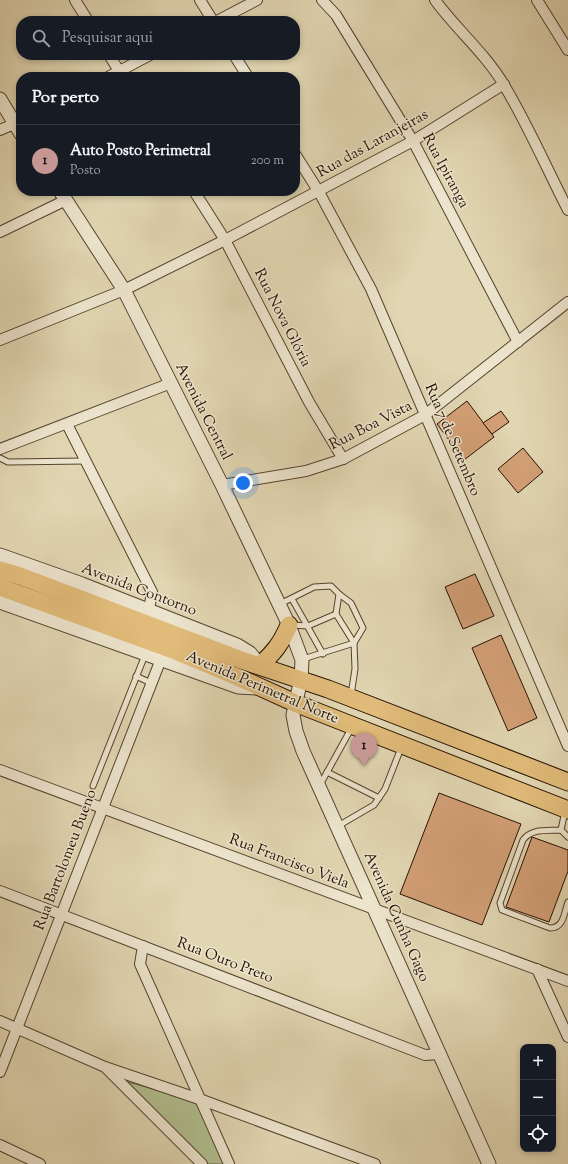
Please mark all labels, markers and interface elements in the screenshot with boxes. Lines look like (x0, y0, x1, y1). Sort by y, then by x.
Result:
search box (16, 16, 300, 60)
icon: search (30, 27, 52, 49)
text: Pesquisar aqui (62, 28, 153, 49)
text: Por perto (32, 86, 99, 110)
street label: Rua das Laranjeiras (314, 105, 433, 183)
street label: Rua Ipiranga (416, 130, 474, 212)
text: Auto Posto Perimetral (70, 141, 211, 162)
text: 1 (43, 152, 47, 170)
text: 200 m (251, 152, 284, 170)
text: Posto (70, 162, 101, 180)
street label: Rua Nova Glória (248, 265, 316, 371)
street label: Avenida Central (169, 360, 237, 464)
street label: Rua 7 de Setembro (419, 380, 485, 500)
street label: Rua Boa Vista (326, 396, 416, 456)
your location (233, 473, 253, 493)
street label: Avenida Contorno (78, 558, 200, 622)
street label: Avenida Perimetral Norte (182, 646, 342, 730)
pin: 1 (351, 733, 377, 766)
street label: Rua Bartolomeu Bueno (29, 786, 103, 934)
street label: Rua Francisco Viela (226, 829, 352, 895)
street label: Avenida Cunha Gago (358, 849, 434, 985)
street label: Rua Ouro Preto (174, 933, 276, 989)
map controls (520, 1044, 556, 1152)
button: + (520, 1044, 556, 1080)
button: − (520, 1080, 556, 1116)
button: locate (520, 1116, 556, 1152)

